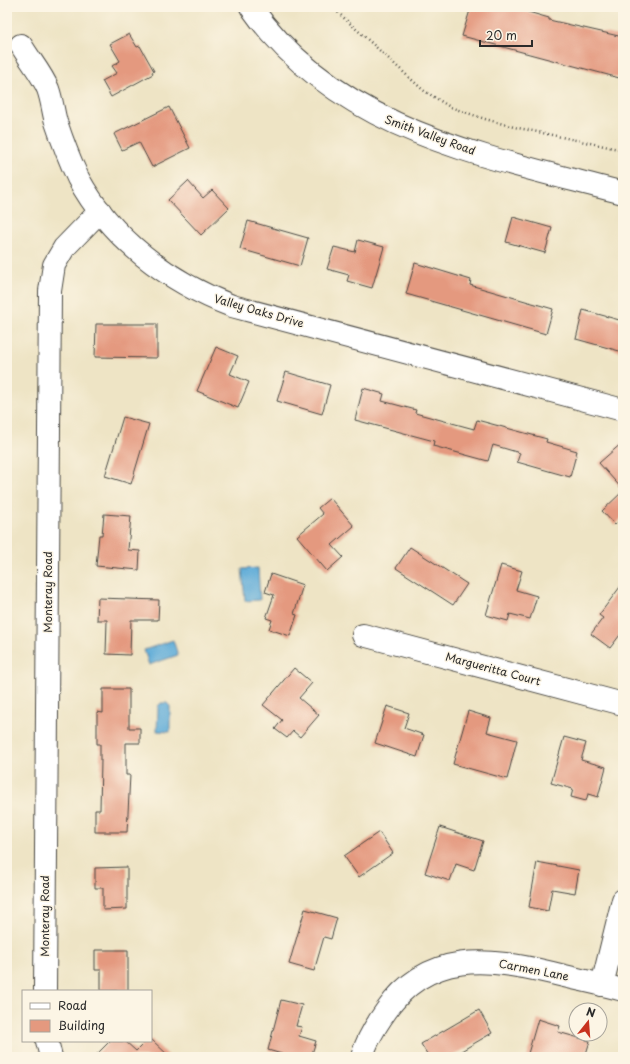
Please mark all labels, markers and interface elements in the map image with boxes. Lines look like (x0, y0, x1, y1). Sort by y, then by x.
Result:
scale bar (480, 22, 532, 48)
text: 20 m (486, 26, 517, 44)
street label: Smith Valley Road (382, 110, 478, 159)
street label: Valley Oaks Drive (212, 290, 306, 331)
street label: Monteray Road (39, 551, 56, 633)
street label: Margueritta Court (444, 648, 543, 690)
street label: Monteray Road (36, 875, 53, 957)
street label: Carmen Lane (498, 954, 571, 985)
legend (22, 990, 152, 1042)
text: Road (58, 996, 87, 1014)
north arrow (568, 1002, 608, 1042)
text: N (584, 1003, 598, 1021)
text: Building (58, 1016, 105, 1034)

